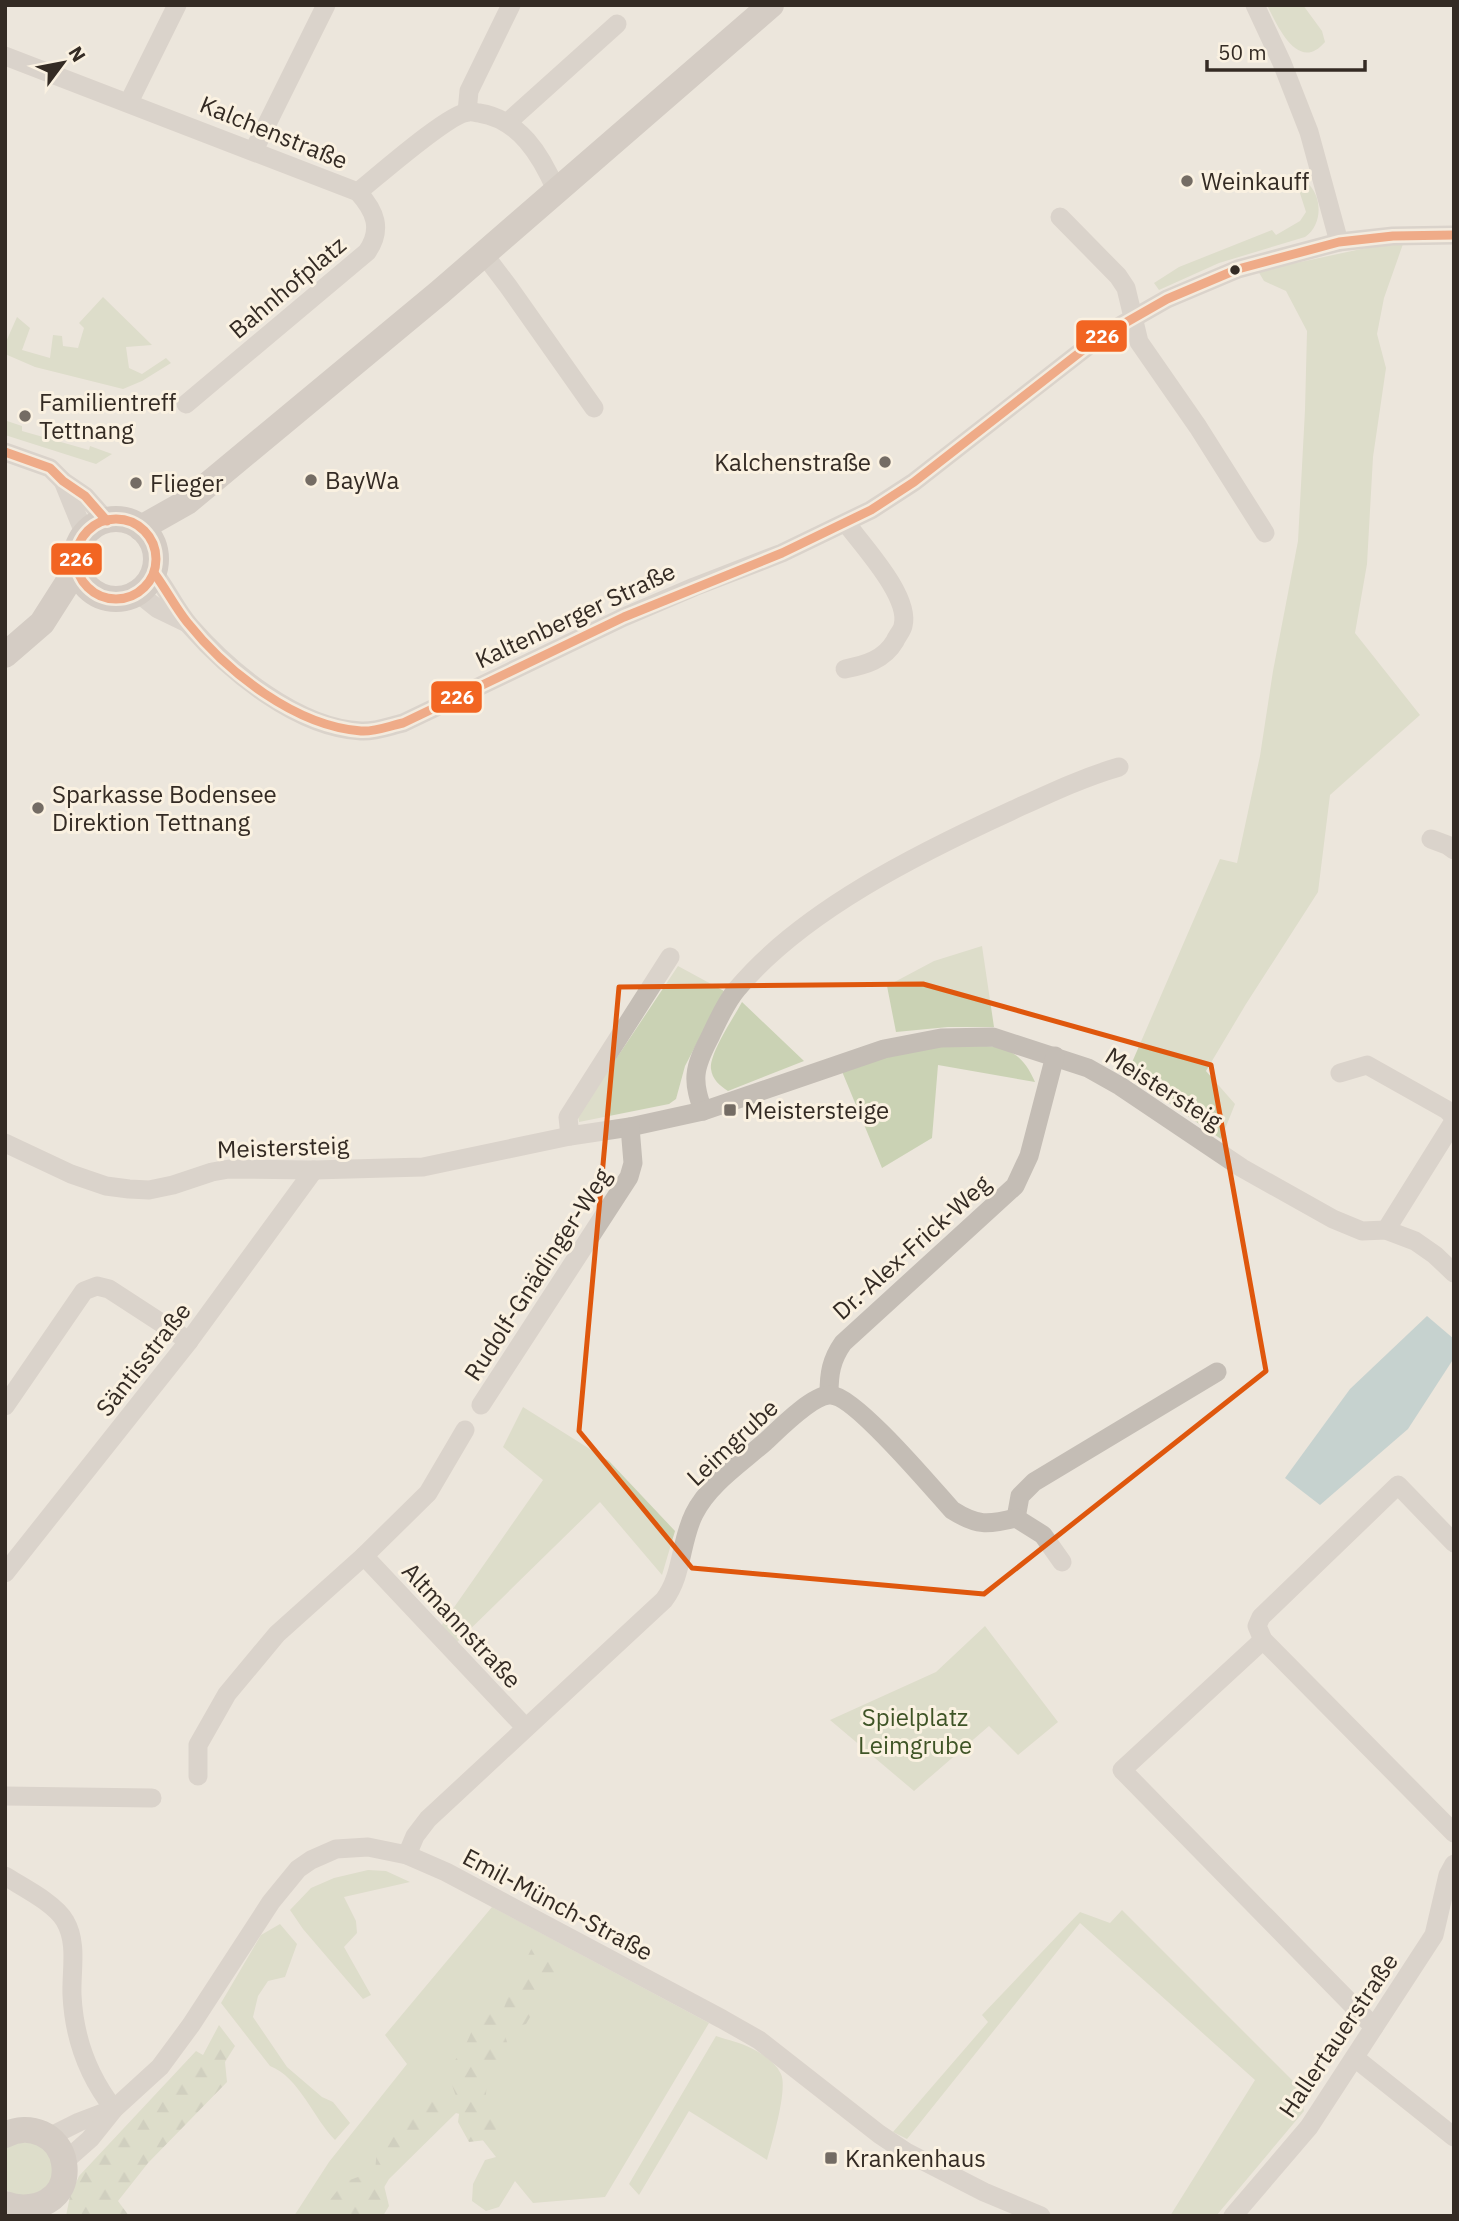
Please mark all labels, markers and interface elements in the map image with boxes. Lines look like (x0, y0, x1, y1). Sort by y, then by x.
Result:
north arrow (28, 28, 98, 98)
scale bar (1207, 28, 1364, 72)
text: 50 m (1218, 38, 1267, 66)
text: N (64, 42, 91, 66)
street label: Kalchenstraße (195, 88, 353, 176)
place label: Weinkauff (1201, 165, 1310, 197)
marker: Weinkauff (1179, 173, 1195, 189)
street label: Bahnhofplatz (222, 229, 352, 345)
unlabelled marker (1228, 263, 1242, 277)
line badge: 226 (1075, 319, 1128, 353)
text: 226 (1085, 324, 1119, 348)
place label: Familientreff Tettnang (39, 386, 177, 446)
marker: Familientreff Tettnang (17, 408, 33, 424)
place label: Kalchenstraße (714, 446, 871, 478)
marker: Kalchenstraße (877, 454, 893, 470)
place label: BayWa (325, 464, 399, 496)
place label: Flieger (150, 467, 224, 499)
marker: BayWa (303, 472, 319, 488)
marker: Flieger (128, 475, 144, 491)
line badge: 226 (50, 542, 103, 576)
text: 226 (59, 547, 93, 571)
street label: Kaltenberger Straße (470, 555, 680, 675)
line badge: 226 (430, 680, 483, 714)
text: 226 (440, 685, 474, 709)
place label: Sparkasse Bodensee Direktion Tettnang (52, 778, 277, 838)
marker: Sparkasse Bodensee Direktion Tettnang (30, 800, 46, 816)
street label: Meistersteig (1099, 1039, 1229, 1137)
place label: Meistersteige (744, 1094, 889, 1126)
marker: Meistersteige (722, 1102, 738, 1118)
street label: Meistersteig (216, 1129, 350, 1165)
street label: Rudolf-Gnädinger-Weg (456, 1161, 618, 1387)
street label: Dr.-Alex-Frick-Weg (825, 1167, 997, 1326)
street label: Säntisstraße (88, 1295, 198, 1423)
street label: Leimgrube (679, 1391, 785, 1493)
street label: Altmannstraße (395, 1555, 529, 1695)
park label: Spielplatz Leimgrube (858, 1701, 972, 1761)
street label: Emil-Münch-Straße (457, 1840, 659, 1968)
street label: Hallertauerstraße (1271, 1947, 1405, 2123)
place label: Krankenhaus (845, 2142, 986, 2174)
marker: Krankenhaus (823, 2150, 839, 2166)

